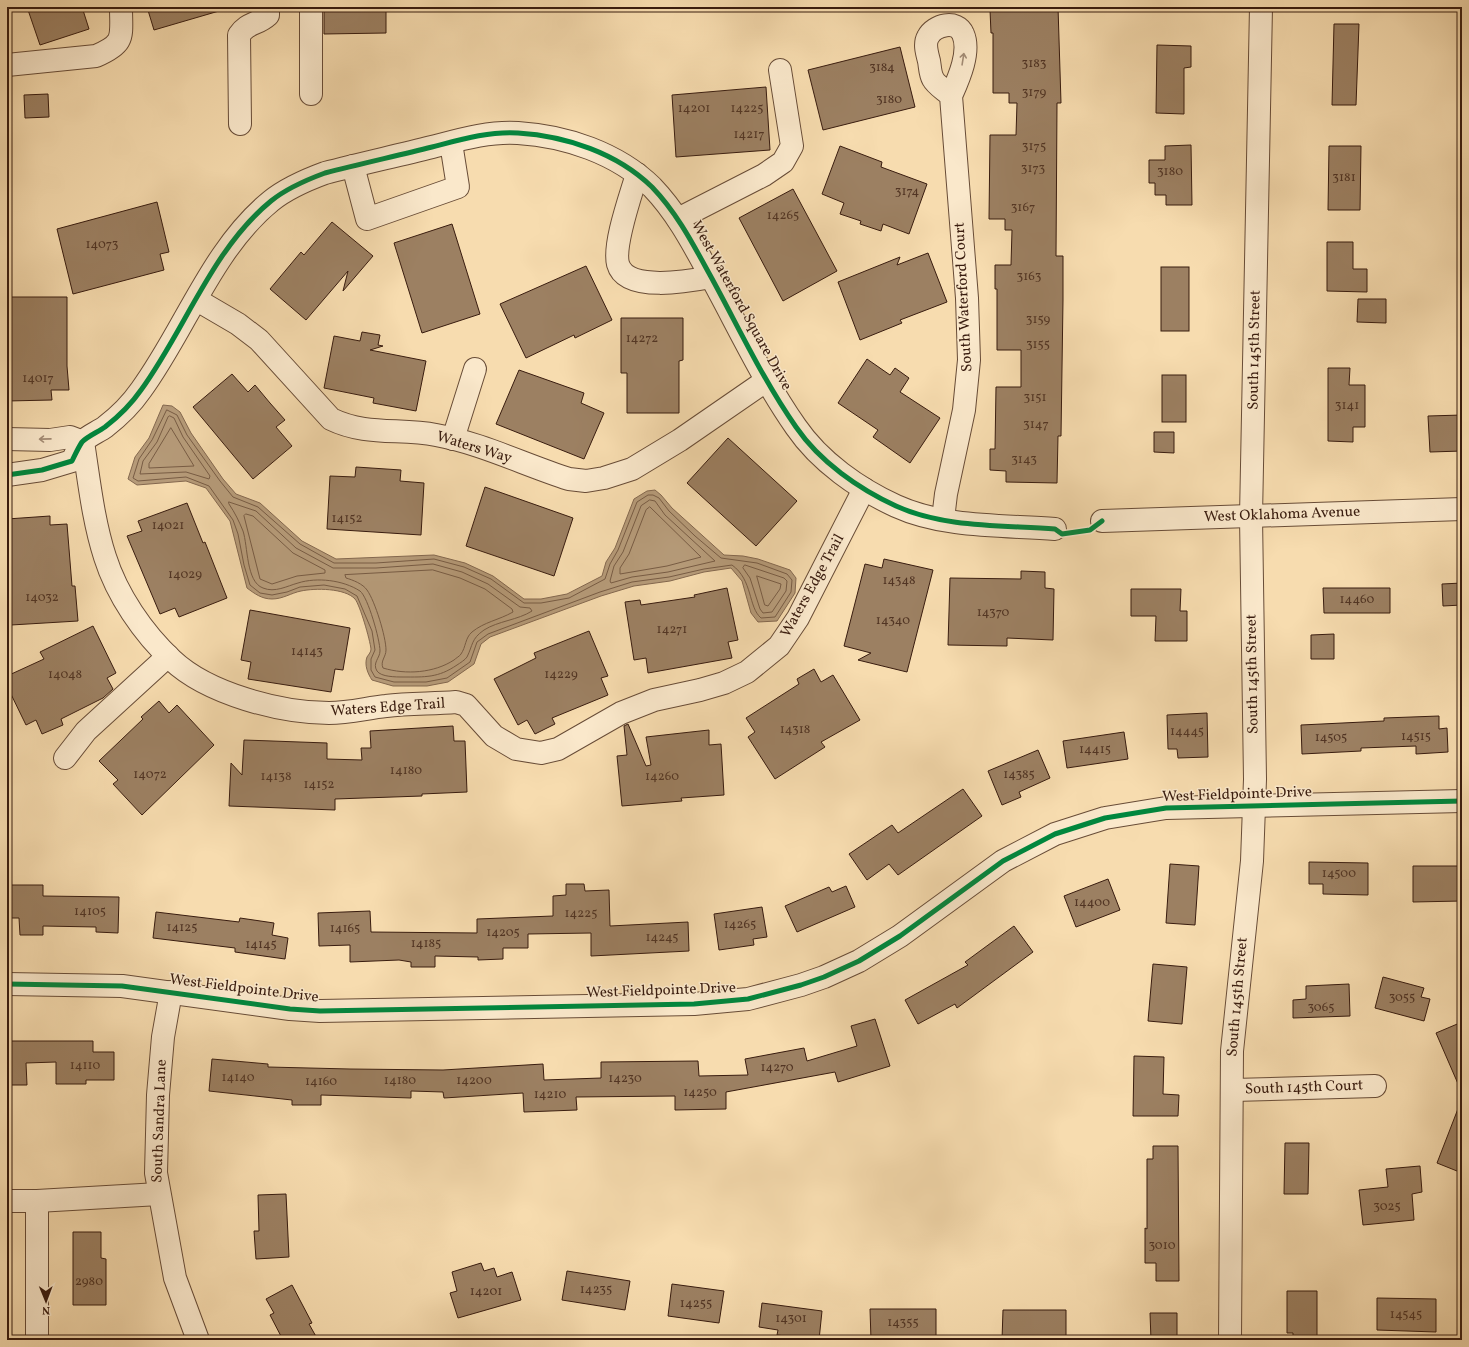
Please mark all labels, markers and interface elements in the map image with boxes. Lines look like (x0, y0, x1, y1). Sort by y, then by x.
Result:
one-way arrow (959, 53, 967, 66)
house number: 3183 (1022, 55, 1047, 73)
house number: 3184 (869, 59, 895, 77)
house number: 3179 (1022, 84, 1047, 102)
house number: 3180 (876, 91, 902, 109)
house number: 14201 (678, 100, 710, 118)
house number: 14225 (730, 100, 764, 118)
house number: 14217 (733, 126, 765, 144)
house number: 3175 (1022, 138, 1046, 156)
house number: 3173 (1021, 160, 1045, 178)
house number: 3180 (1157, 163, 1183, 181)
house number: 3181 (1332, 169, 1356, 187)
house number: 3174 (895, 183, 919, 201)
house number: 3167 (1011, 199, 1035, 217)
house number: 14265 (767, 207, 799, 225)
street label: West Waterford Square Drive (685, 217, 797, 395)
street label: South Waterford Court (950, 222, 978, 372)
house number: 14073 (86, 236, 119, 254)
house number: 3163 (1017, 268, 1042, 286)
street label: South 145th Street (1243, 290, 1267, 410)
house number: 3159 (1026, 311, 1050, 329)
house number: 14272 (626, 330, 658, 348)
house number: 3155 (1026, 336, 1050, 354)
house number: 14017 (22, 370, 54, 388)
house number: 3151 (1023, 389, 1047, 407)
house number: 3141 (1335, 397, 1359, 415)
house number: 3147 (1023, 416, 1049, 434)
street label: Waters Way (434, 427, 514, 469)
one-way arrow (39, 435, 52, 443)
house number: 3143 (1011, 451, 1037, 469)
street label: West Oklahoma Avenue (1203, 502, 1361, 528)
house number: 14152 (331, 510, 363, 528)
house number: 14021 (152, 517, 184, 535)
street label: Waters Edge Trail (776, 531, 850, 641)
house number: 14029 (168, 566, 202, 584)
house number: 14348 (882, 572, 916, 590)
house number: 14032 (25, 589, 59, 607)
house number: 14460 (1340, 591, 1375, 609)
house number: 14370 (977, 604, 1009, 622)
house number: 14340 (876, 612, 910, 630)
street label: South 145th Street (1241, 614, 1265, 734)
house number: 14271 (657, 621, 687, 639)
house number: 14143 (291, 643, 323, 661)
house number: 14048 (48, 666, 82, 684)
house number: 14229 (544, 666, 578, 684)
street label: Waters Edge Trail (330, 694, 446, 722)
house number: 14318 (780, 721, 810, 739)
house number: 14445 (1170, 723, 1204, 741)
house number: 14515 (1401, 728, 1431, 746)
house number: 14505 (1315, 729, 1347, 747)
house number: 14415 (1079, 741, 1111, 759)
house number: 14180 (390, 762, 422, 780)
house number: 14072 (133, 766, 167, 784)
house number: 14385 (1003, 766, 1035, 784)
house number: 14138 (260, 768, 292, 786)
house number: 14260 (645, 768, 679, 786)
house number: 14152 (303, 776, 335, 794)
street label: West Fieldpointe Drive (1162, 782, 1312, 808)
house number: 14500 (1322, 865, 1356, 883)
house number: 14400 (1074, 894, 1110, 912)
house number: 14105 (74, 903, 106, 921)
house number: 14225 (564, 905, 598, 923)
house number: 14265 (724, 916, 756, 934)
house number: 14125 (166, 919, 198, 937)
house number: 14165 (330, 920, 360, 938)
house number: 14205 (486, 924, 520, 942)
house number: 14245 (645, 929, 679, 947)
house number: 14185 (411, 935, 441, 953)
house number: 14145 (245, 936, 277, 954)
street label: South 145th Street (1222, 936, 1254, 1058)
street label: West Fieldpointe Drive (168, 969, 320, 1009)
street label: West Fieldpointe Drive (586, 978, 736, 1004)
house number: 3055 (1389, 989, 1415, 1007)
house number: 3065 (1307, 999, 1335, 1017)
house number: 14110 (70, 1057, 101, 1075)
street label: South Sandra Lane (147, 1059, 173, 1183)
house number: 14270 (760, 1059, 794, 1077)
house number: 14140 (221, 1069, 255, 1087)
house number: 14230 (608, 1070, 642, 1088)
house number: 14180 (384, 1072, 416, 1090)
house number: 14200 (456, 1072, 492, 1090)
house number: 14160 (305, 1073, 337, 1091)
street label: South 145th Court (1244, 1075, 1364, 1101)
house number: 14250 (683, 1084, 717, 1102)
house number: 14210 (534, 1086, 567, 1104)
house number: 3025 (1373, 1198, 1401, 1216)
house number: 3010 (1148, 1237, 1176, 1255)
house number: 2980 (75, 1273, 103, 1291)
north arrow (26, 1281, 66, 1321)
house number: 14235 (580, 1281, 612, 1299)
house number: 14201 (470, 1283, 502, 1301)
house number: 14255 (680, 1295, 712, 1313)
text: N (42, 1302, 50, 1317)
house number: 14545 (1390, 1306, 1422, 1324)
house number: 14301 (775, 1310, 807, 1328)
house number: 14355 (887, 1314, 919, 1332)

